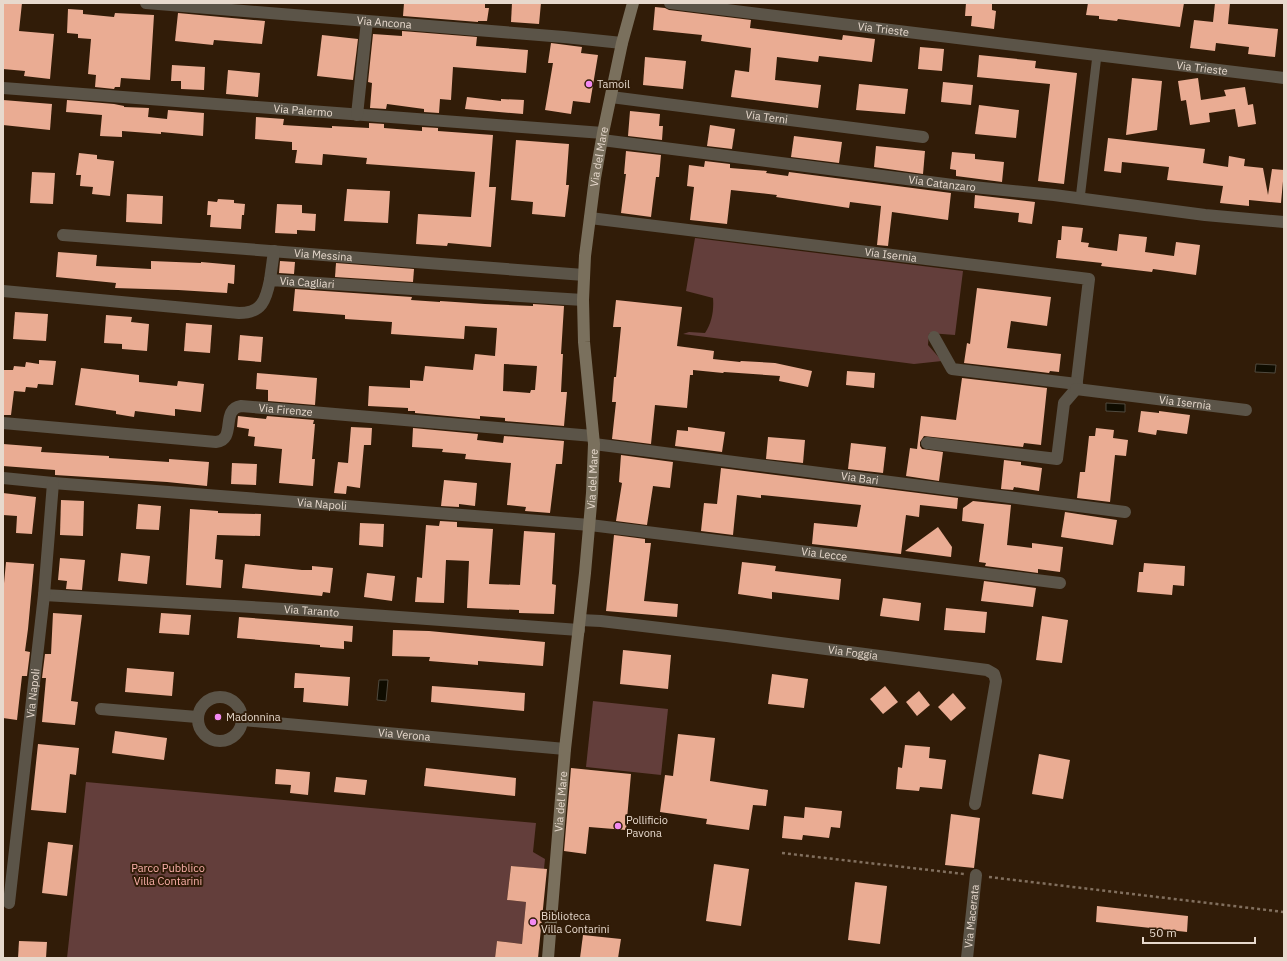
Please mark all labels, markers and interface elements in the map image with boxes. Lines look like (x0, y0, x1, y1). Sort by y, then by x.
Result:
street label: Via Ancona (356, 13, 412, 32)
street label: Via Trieste (857, 19, 910, 39)
street label: Via Trieste (1176, 58, 1229, 78)
place label: Tamoil (597, 77, 630, 91)
marker: Tamoil (584, 79, 594, 89)
street label: Via Palermo (273, 101, 333, 120)
street label: Via Terni (745, 107, 789, 127)
street label: Via del Mare (587, 125, 611, 188)
street label: Via Catanzaro (908, 172, 977, 194)
street label: Via Isernia (864, 245, 918, 265)
street label: Via Messina (294, 246, 353, 264)
street label: Via Cagliari (279, 274, 335, 291)
street label: Via Isernia (1158, 392, 1212, 413)
street label: Via Firenze (258, 401, 313, 419)
street label: Via del Mare (584, 448, 601, 510)
street label: Via Bari (840, 469, 879, 487)
street label: Via Napoli (297, 495, 347, 513)
street label: Via Lecce (800, 544, 848, 564)
street label: Via Taranto (283, 602, 340, 620)
street label: Via Foggia (827, 642, 879, 663)
street label: Via Napoli (23, 668, 43, 719)
place label: Madonnina (226, 710, 281, 724)
marker: Madonnina (213, 712, 223, 722)
street label: Via Verona (378, 725, 431, 744)
street label: Via del Mare (551, 771, 570, 832)
place label: Pollificio Pavona (626, 813, 668, 840)
marker: Pollificio Pavona (613, 821, 623, 831)
park label: Parco Pubblico Villa Contarini (131, 861, 205, 888)
street label: Via Macerata (961, 884, 982, 949)
place label: Biblioteca Villa Contarini (541, 909, 610, 936)
marker: Biblioteca Villa Contarini (528, 917, 538, 927)
scale bar (1143, 919, 1255, 945)
text: 50 m (1149, 925, 1177, 940)

